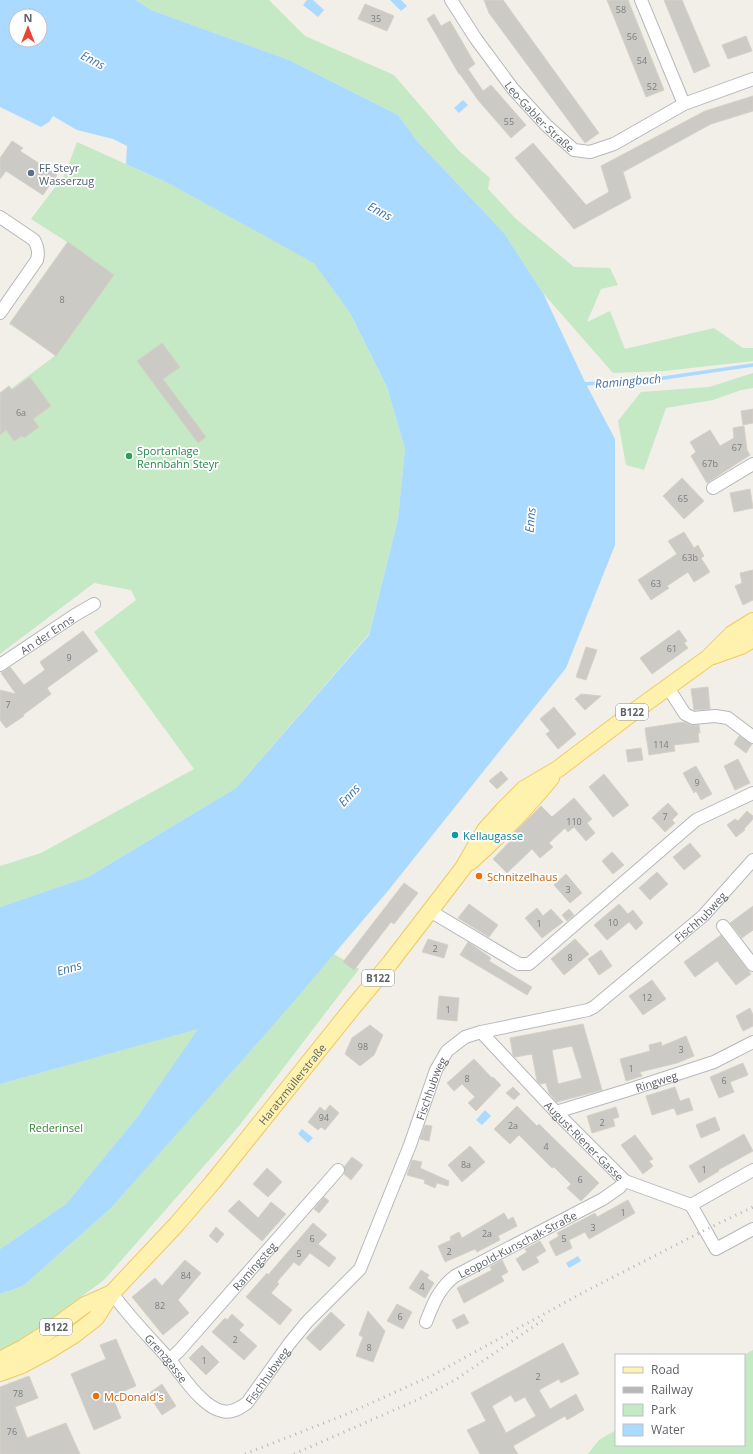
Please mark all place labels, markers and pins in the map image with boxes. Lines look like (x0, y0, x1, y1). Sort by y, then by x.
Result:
place label: FF Steyr Wasserzug (39, 160, 94, 188)
marker: FF Steyr Wasserzug (26, 168, 36, 178)
place label: Sportanlage Rennbahn Steyr (137, 443, 219, 471)
marker: Sportanlage Rennbahn Steyr (124, 451, 134, 461)
place label: Kellaugasse (463, 828, 523, 843)
marker: Kellaugasse (450, 830, 460, 840)
place label: Schnitzelhaus (487, 869, 557, 884)
marker: Schnitzelhaus (474, 871, 484, 881)
place label: McDonald's (104, 1389, 164, 1404)
marker: McDonald's (91, 1391, 101, 1401)

